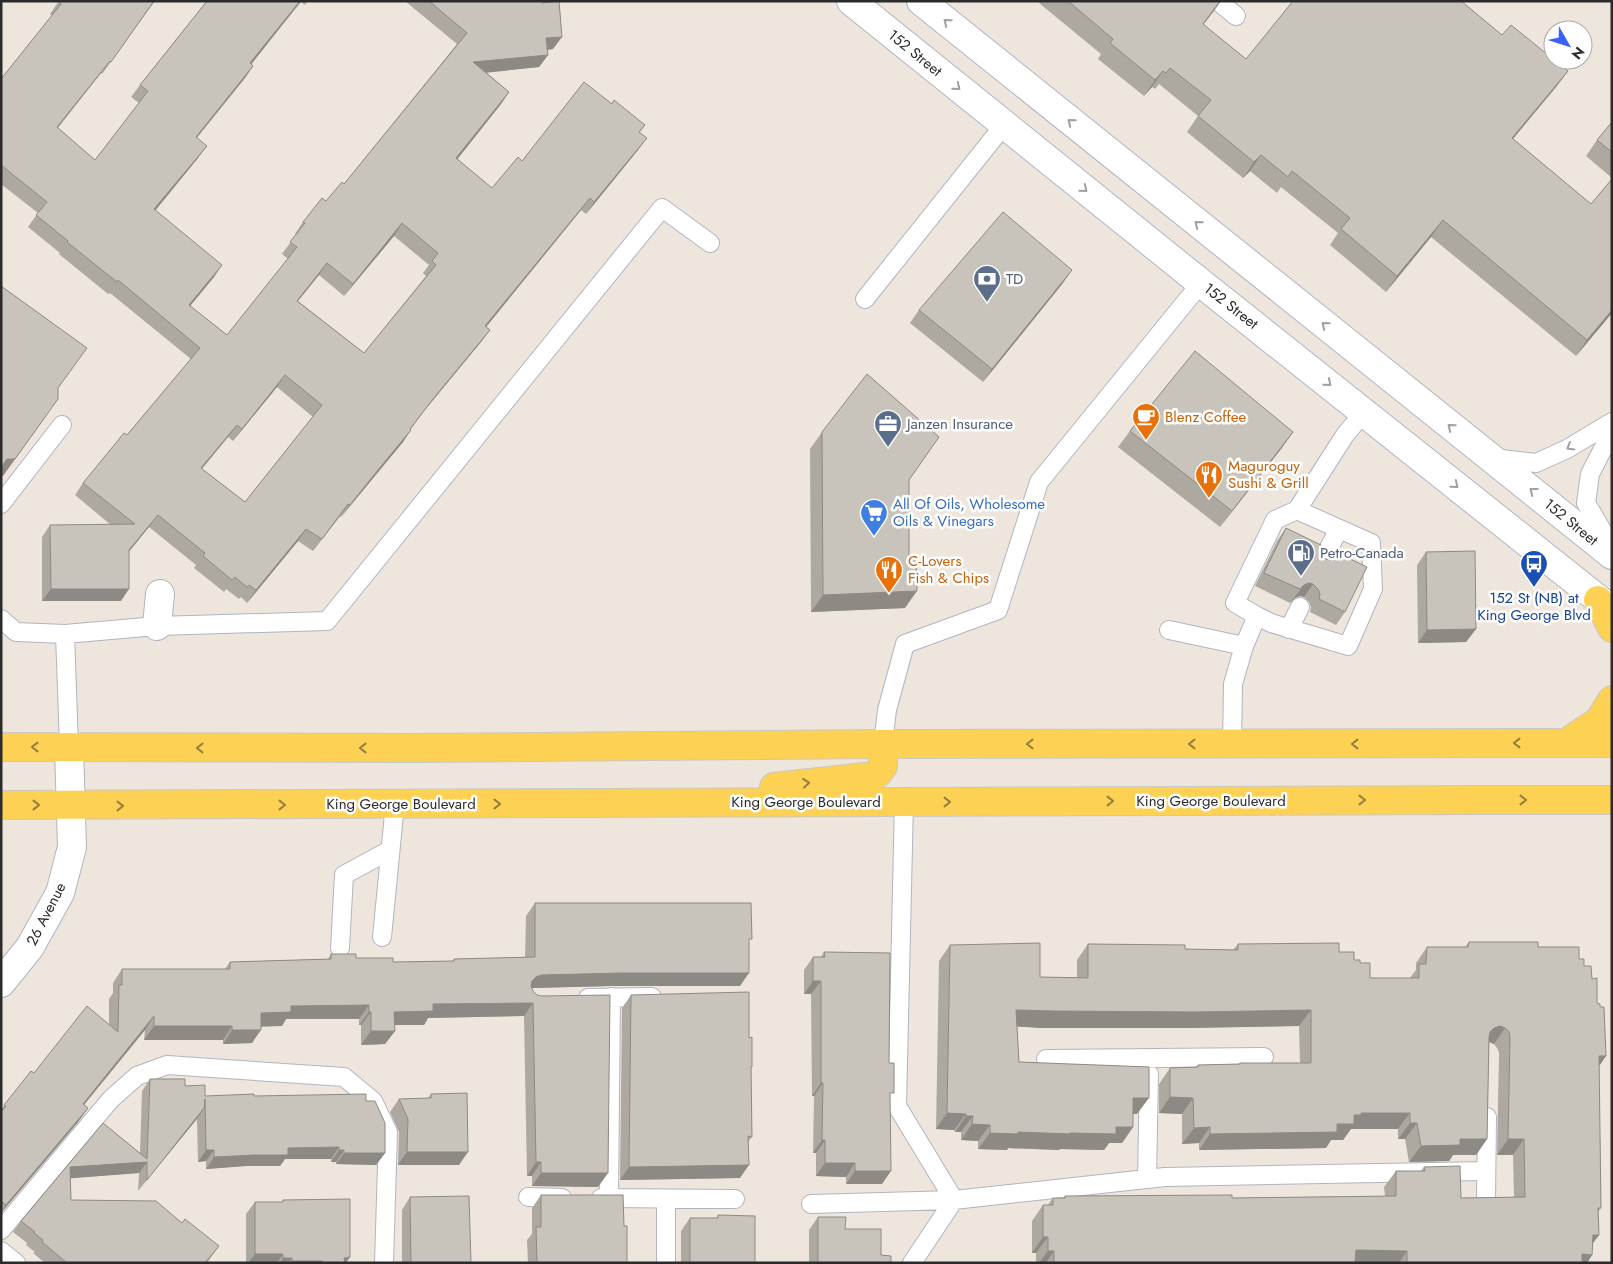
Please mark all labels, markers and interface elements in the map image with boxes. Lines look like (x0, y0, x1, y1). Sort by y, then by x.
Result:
one-way arrow (944, 20, 953, 28)
north arrow (1543, 20, 1593, 70)
street label: 152 Street (883, 24, 947, 82)
text: N (1567, 43, 1589, 64)
one-way arrow (951, 81, 960, 89)
one-way arrow (1068, 119, 1077, 127)
one-way arrow (1078, 183, 1087, 191)
one-way arrow (1195, 221, 1204, 229)
bank icon: TD (972, 264, 1002, 303)
place label: TD (1006, 268, 1023, 290)
street label: 152 Street (1199, 278, 1263, 335)
one-way arrow (1321, 322, 1330, 331)
one-way arrow (1322, 378, 1331, 386)
cafe icon: Blenz Coffee (1131, 402, 1161, 441)
place label: Blenz Coffee (1165, 406, 1247, 428)
office icon: Janzen Insurance (873, 409, 903, 448)
place label: Janzen Insurance (905, 413, 1013, 435)
one-way arrow (1448, 424, 1457, 433)
one-way arrow (1566, 441, 1575, 451)
place label: Maguroguy Sushi & Grill (1228, 455, 1309, 494)
restaurant icon: Maguroguy Sushi & Grill (1194, 460, 1224, 499)
one-way arrow (1449, 479, 1458, 487)
one-way arrow (1529, 488, 1538, 497)
place label: All Of Oils, Wholesome Oils & Vinegars (893, 493, 1045, 532)
street label: 152 Street (1539, 493, 1603, 551)
supermarket icon: All Of Oils, Wholesome Oils & Vinegars (859, 498, 889, 537)
fuel station icon: Petro-Canada (1286, 538, 1316, 577)
place label: Petro-Canada (1320, 542, 1404, 564)
bus stop icon: 152 St (NB) at King George Blvd (1519, 549, 1549, 588)
place label: C-Lovers Fish & Chips (908, 550, 989, 589)
restaurant icon: C-Lovers Fish & Chips (874, 555, 904, 594)
place label: 152 St (NB) at King George Blvd (1477, 587, 1591, 626)
one-way arrow (1513, 738, 1521, 749)
one-way arrow (1025, 739, 1033, 749)
one-way arrow (1188, 739, 1196, 749)
one-way arrow (1350, 739, 1358, 749)
one-way arrow (31, 742, 38, 752)
one-way arrow (196, 743, 204, 753)
one-way arrow (359, 743, 366, 753)
one-way arrow (802, 778, 810, 789)
street label: King George Boulevard (1136, 790, 1286, 812)
street label: King George Boulevard (731, 791, 881, 813)
street label: King George Boulevard (326, 793, 476, 815)
one-way arrow (1358, 795, 1366, 805)
one-way arrow (1520, 795, 1527, 805)
one-way arrow (1106, 796, 1114, 806)
one-way arrow (944, 797, 951, 807)
one-way arrow (494, 799, 502, 809)
one-way arrow (32, 800, 40, 810)
one-way arrow (279, 800, 287, 810)
one-way arrow (116, 801, 124, 811)
street label: 26 Avenue (21, 878, 71, 949)

